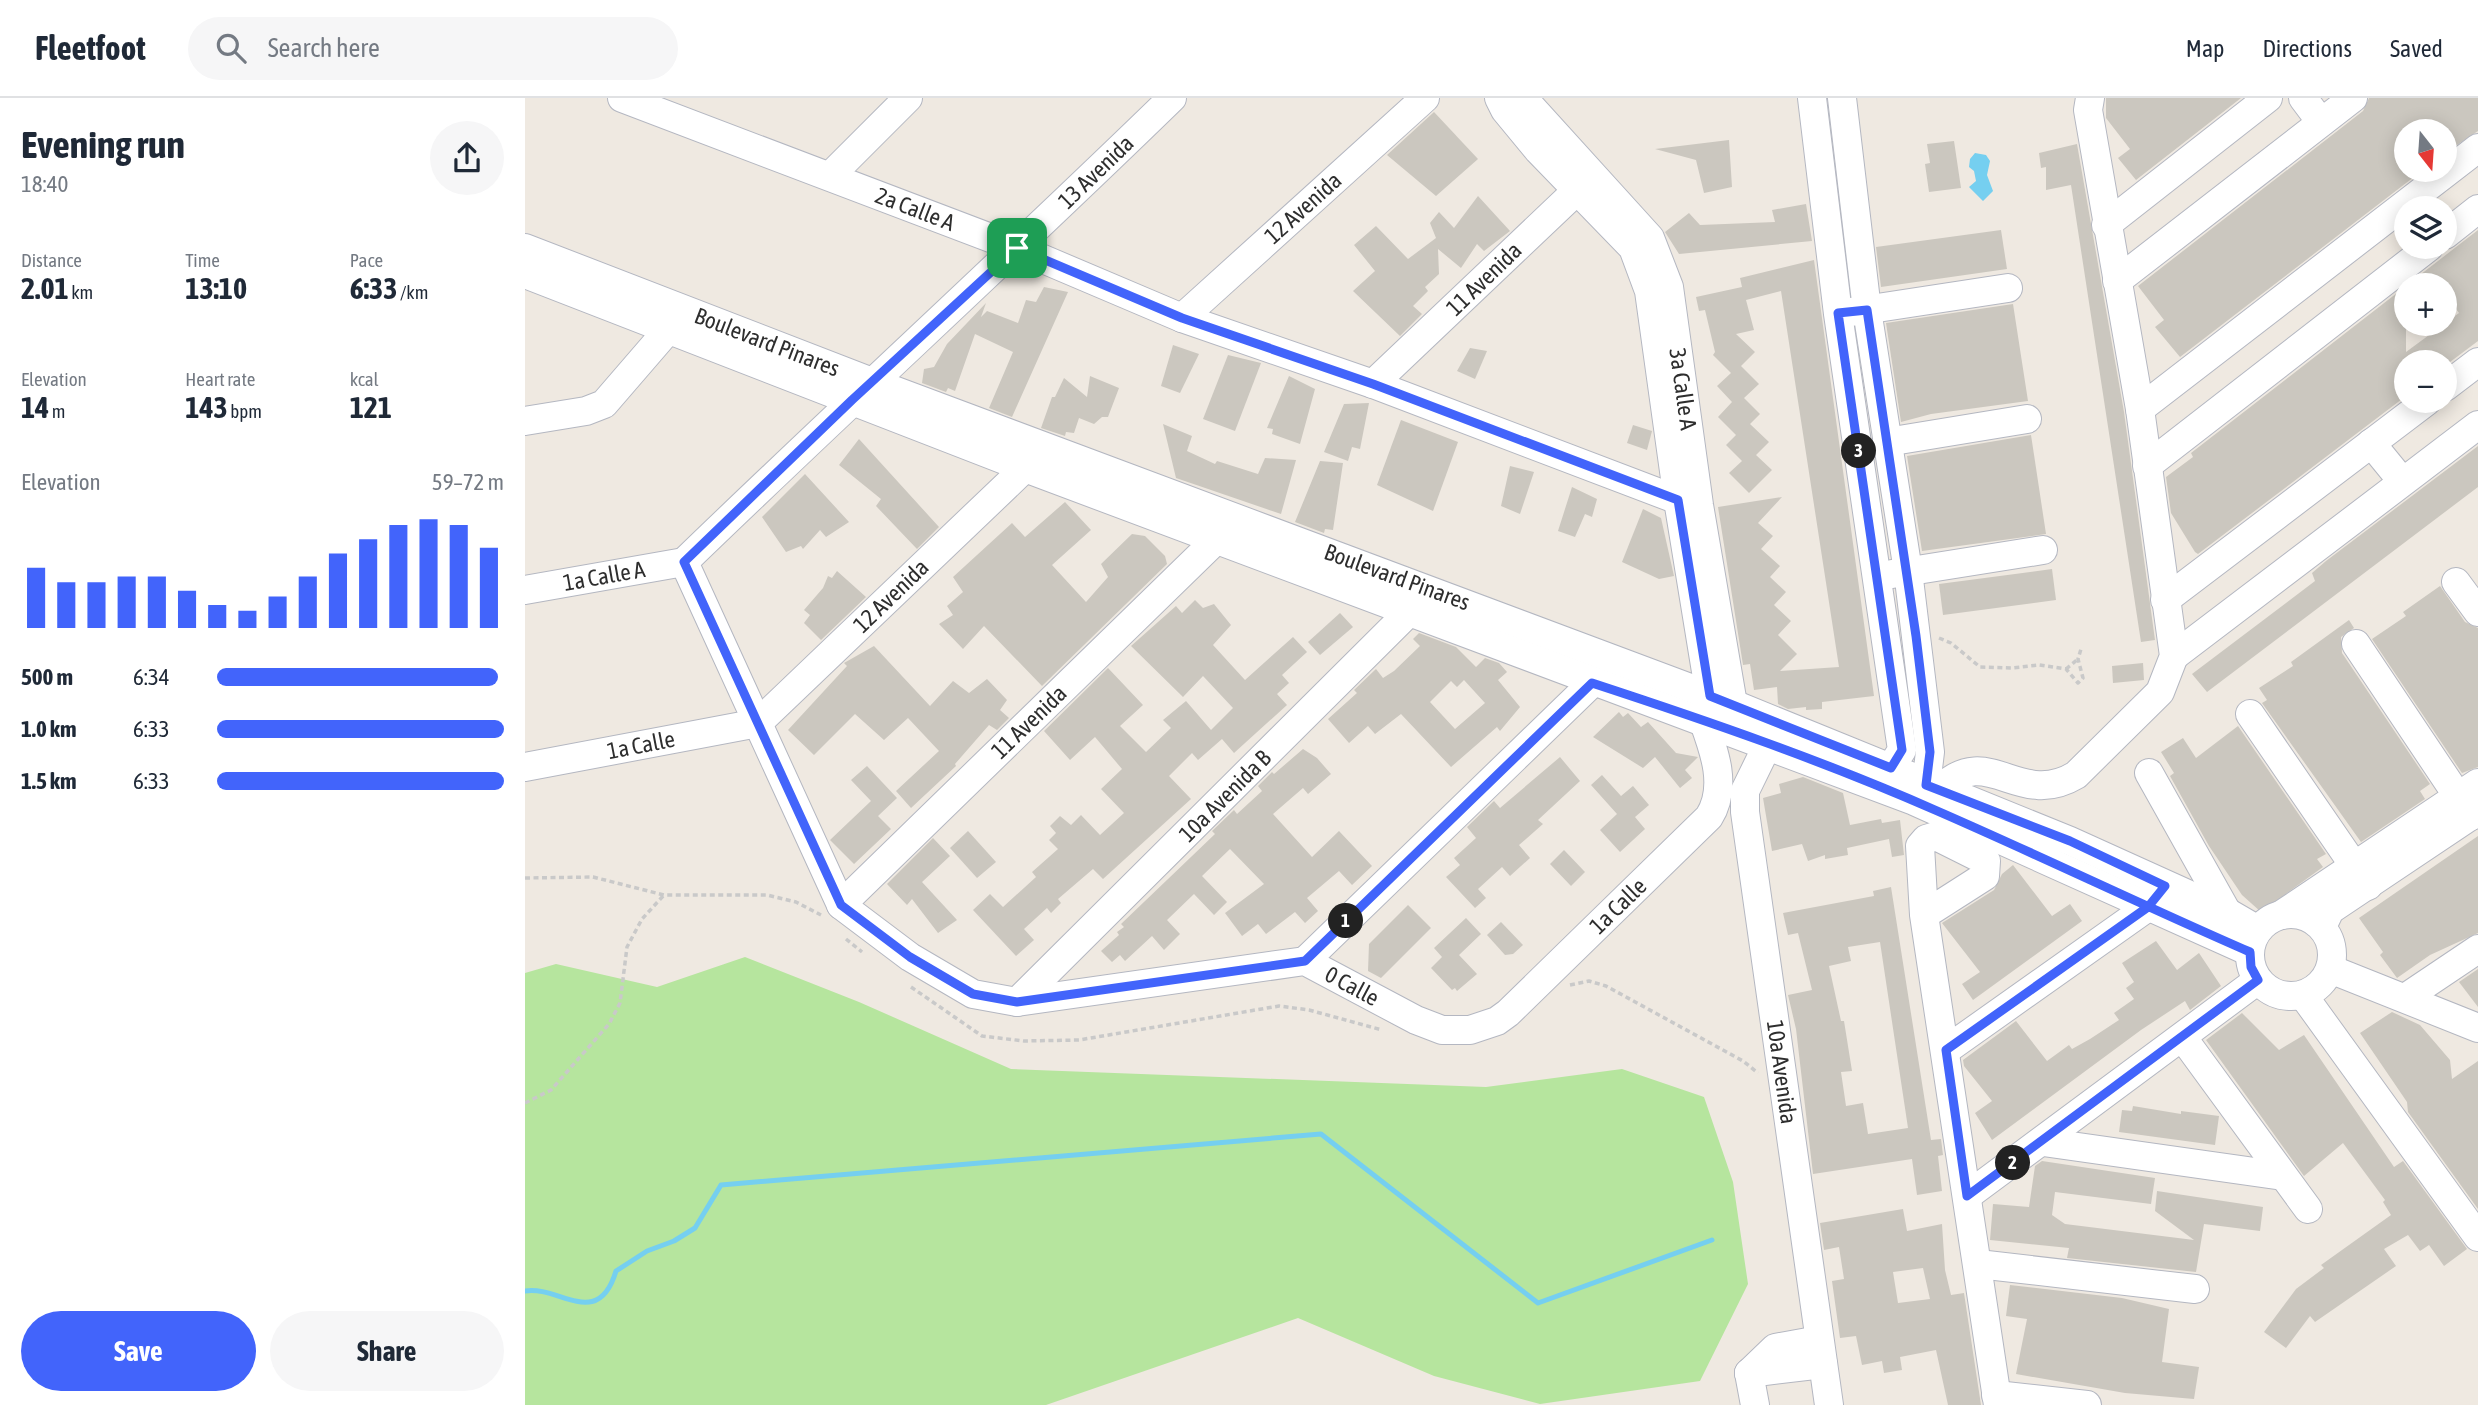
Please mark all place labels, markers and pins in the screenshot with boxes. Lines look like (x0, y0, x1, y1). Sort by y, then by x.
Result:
pin (987, 218, 1047, 278)
pin: 3 (1841, 434, 1877, 468)
pin: 1 (1329, 904, 1363, 938)
pin: 2 (1995, 1146, 2031, 1180)

